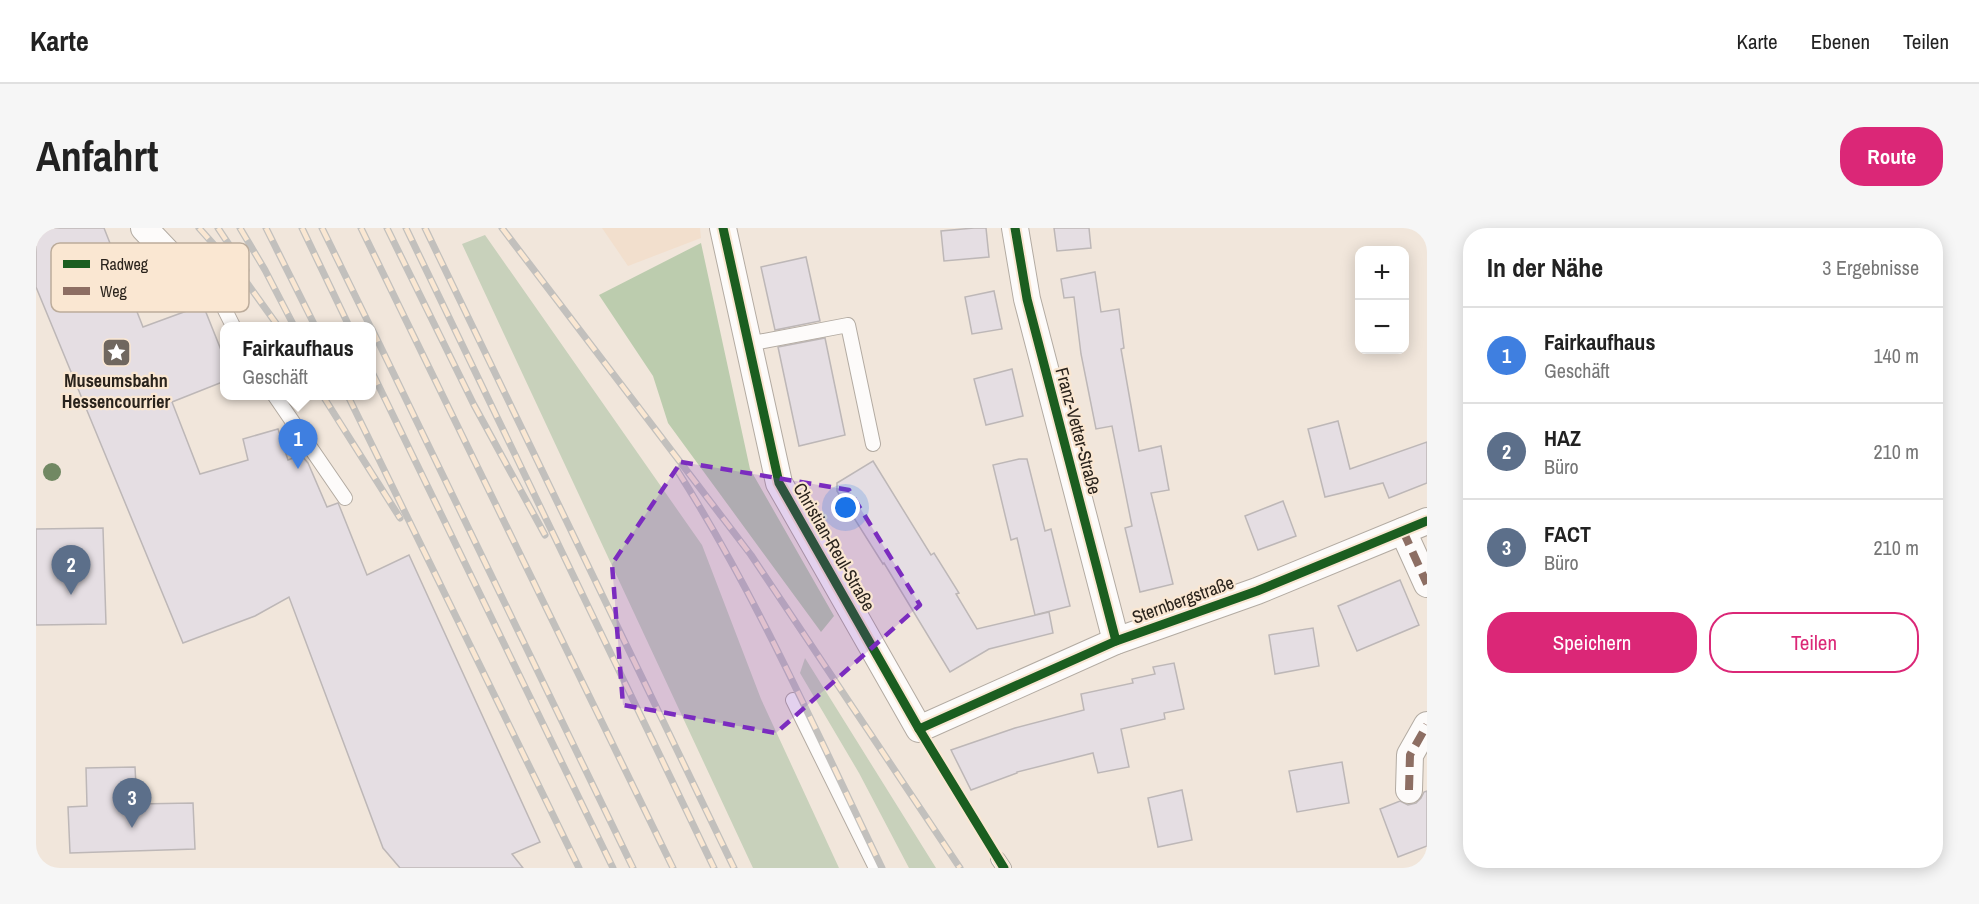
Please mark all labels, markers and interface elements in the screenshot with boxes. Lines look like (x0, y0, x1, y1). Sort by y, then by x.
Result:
text: Karte (30, 22, 89, 60)
text: Karte (1737, 27, 1778, 56)
text: Ebenen (1811, 27, 1870, 56)
text: Teilen (1903, 27, 1949, 56)
button: Route (1840, 127, 1943, 186)
text: Anfahrt (36, 128, 158, 184)
legend (51, 243, 249, 312)
map controls (1355, 246, 1409, 354)
button: + (1355, 246, 1409, 300)
text: In der Nähe (1487, 250, 1603, 285)
text: Radweg (100, 253, 149, 275)
text: 3 Ergebnisse (1822, 254, 1919, 281)
text: Weg (100, 280, 127, 302)
button: − (1355, 300, 1409, 354)
popup (220, 322, 376, 400)
text: Fairkaufhaus (1544, 327, 1655, 357)
text: Fairkaufhaus (242, 333, 354, 363)
place icon: Museumsbahn Hessencourrier (100, 336, 132, 368)
text: 1 (1502, 342, 1511, 369)
text: 140 m (1873, 342, 1919, 369)
text: Geschäft (1544, 357, 1610, 384)
text: Geschäft (242, 363, 308, 390)
street label: Franz-Vetter-Straße (1050, 365, 1107, 497)
place label: Museumsbahn Hessencourrier (62, 368, 170, 414)
pin: 1 (278, 420, 318, 469)
text: HAZ (1544, 423, 1581, 453)
text: 2 (1502, 438, 1511, 465)
text: 210 m (1873, 438, 1919, 465)
text: Büro (1544, 453, 1579, 480)
street label: Christian-Reul-Straße (788, 478, 881, 616)
your location (831, 493, 860, 522)
text: FACT (1544, 519, 1591, 549)
text: 3 (1502, 534, 1511, 561)
text: 210 m (1873, 534, 1919, 561)
pin: 2 (51, 546, 90, 595)
text: Büro (1544, 549, 1579, 576)
street label: Sternbergstraße (1128, 570, 1237, 630)
button: Speichern (1487, 612, 1697, 673)
button: Teilen (1709, 612, 1919, 673)
pin: 3 (112, 778, 152, 828)

